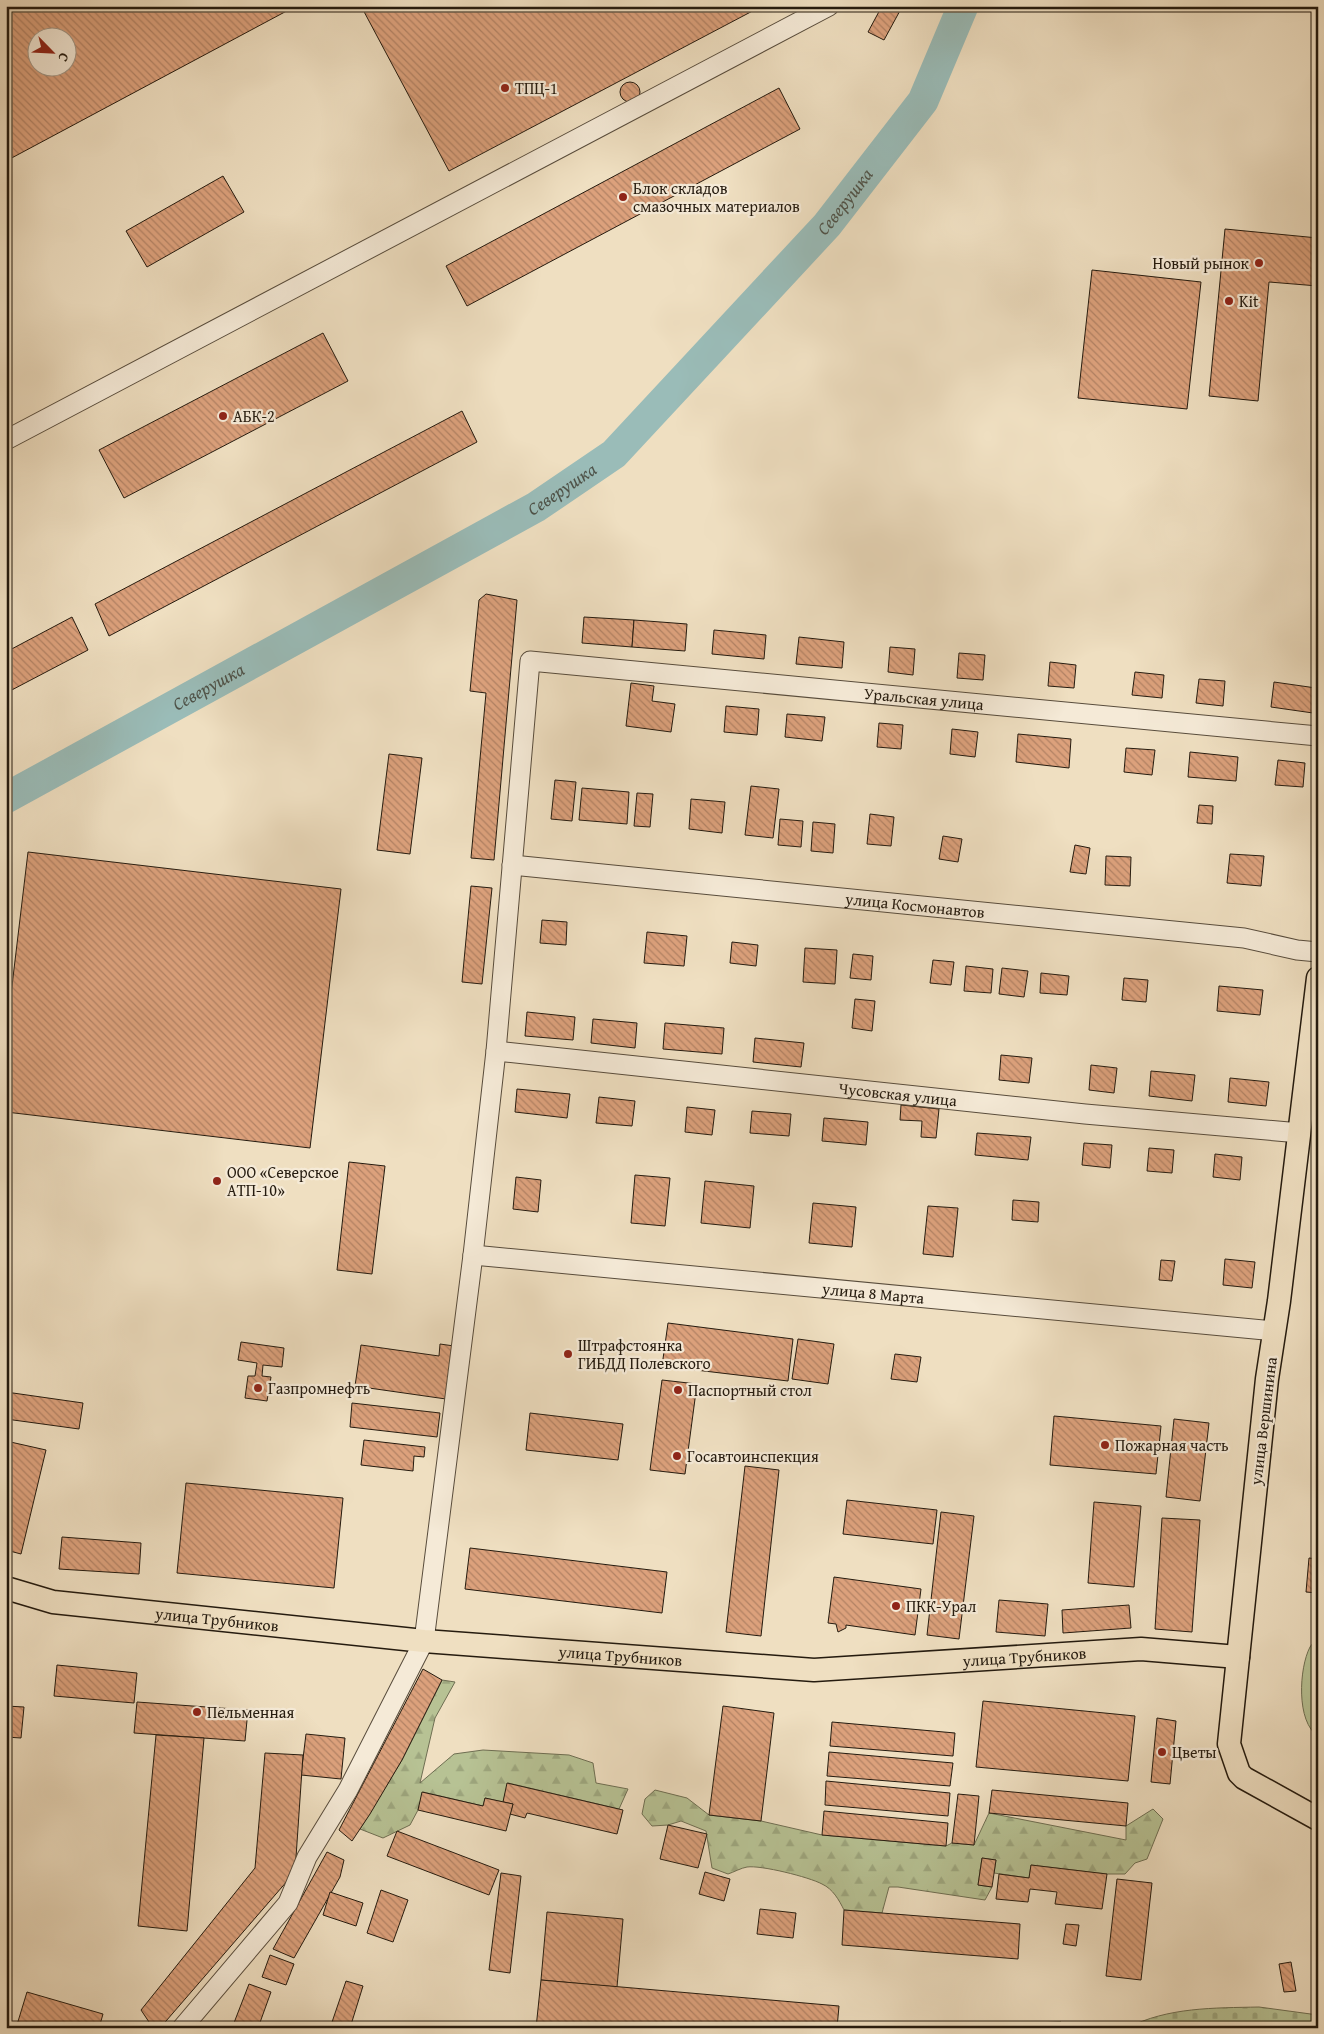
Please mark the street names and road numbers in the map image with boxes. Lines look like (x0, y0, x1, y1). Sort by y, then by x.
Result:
street label: Уральская улица (863, 681, 985, 716)
street label: улица Космонавтов (843, 886, 986, 924)
street label: Чусовская улица (837, 1076, 959, 1112)
street label: улица 8 Марта (820, 1276, 926, 1310)
street label: улица Вершинина (1243, 1355, 1283, 1488)
street label: улица Трубников (153, 1601, 280, 1638)
street label: улица Трубников (557, 1639, 683, 1672)
street label: улица Трубников (961, 1641, 1087, 1672)

